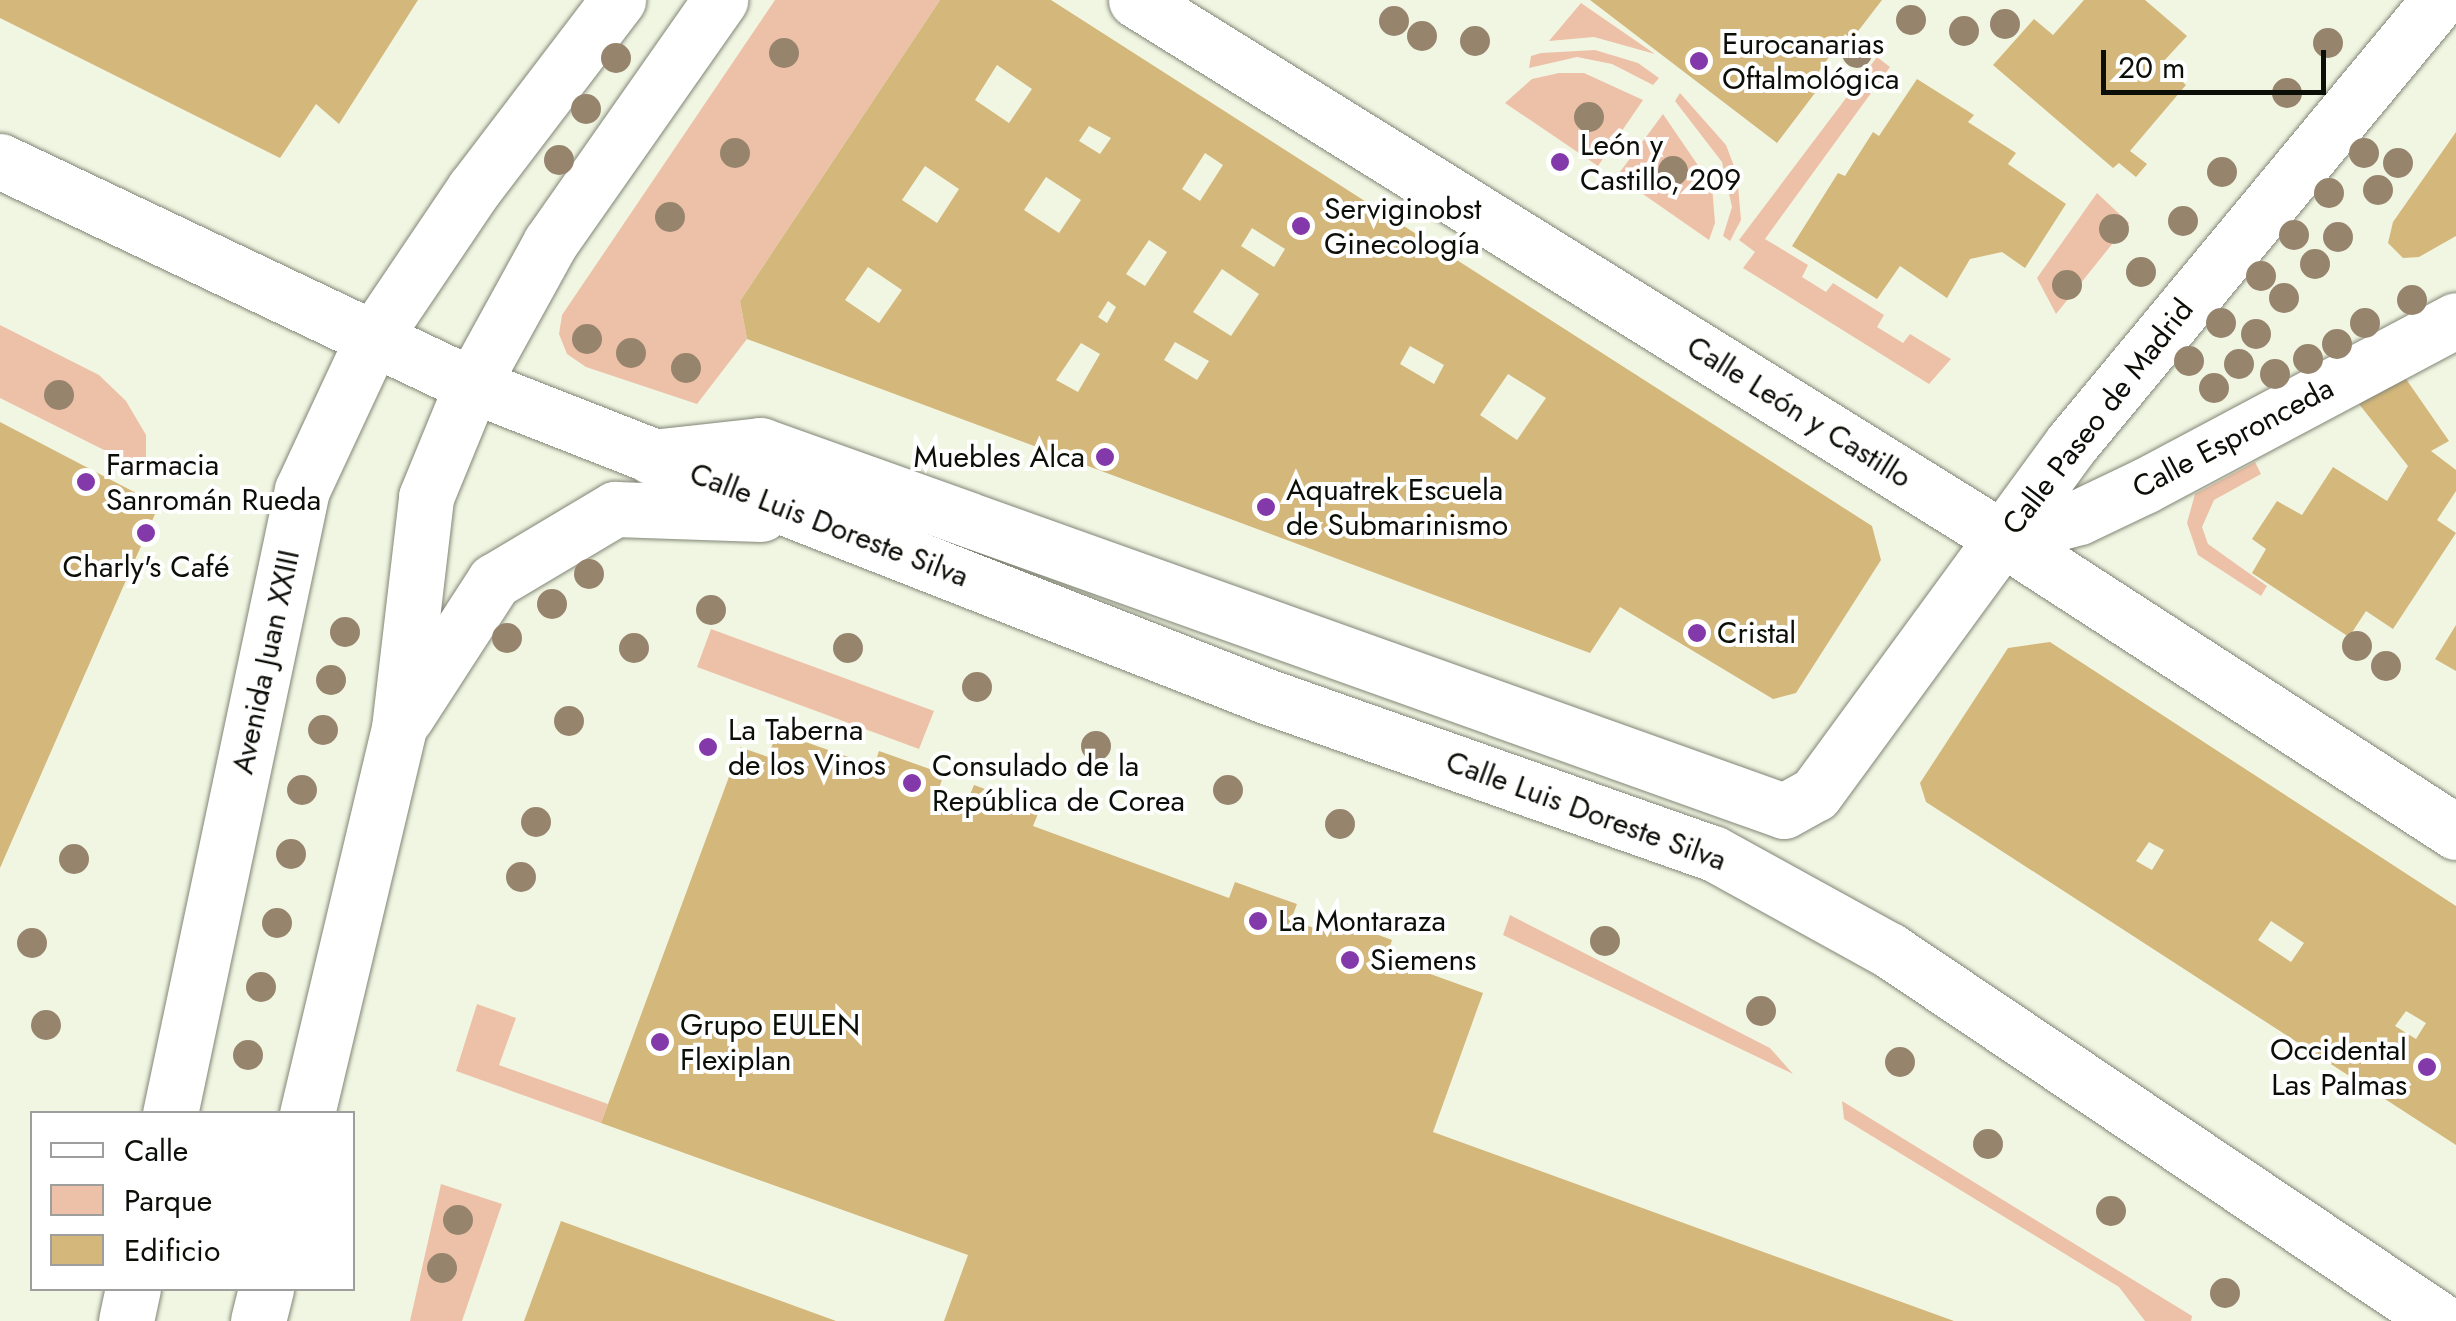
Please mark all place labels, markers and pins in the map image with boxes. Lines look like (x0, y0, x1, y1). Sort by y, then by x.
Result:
place label: Eurocanarias Oftalmológica (1722, 26, 1900, 96)
marker: Eurocanarias Oftalmológica (1686, 48, 1712, 74)
place label: León y Castillo, 209 (1580, 127, 1741, 198)
marker: León y Castillo, 209 (1549, 151, 1571, 173)
place label: Serviginobst Ginecología (1324, 191, 1481, 262)
marker: Serviginobst Ginecología (1288, 213, 1314, 239)
place label: Muebles Alca (913, 439, 1085, 475)
marker: Muebles Alca (1094, 446, 1116, 468)
place label: Farmacia Sanromán Rueda (106, 447, 321, 518)
marker: Farmacia Sanromán Rueda (75, 471, 97, 493)
place label: Aquatrek Escuela de Submarinismo (1286, 472, 1508, 542)
marker: Aquatrek Escuela de Submarinismo (1255, 496, 1277, 518)
marker: Charly's Café (135, 522, 157, 544)
place label: Charly's Café (63, 549, 229, 585)
place label: Cristal (1717, 615, 1796, 651)
marker: Cristal (1686, 622, 1708, 644)
place label: La Taberna de los Vinos (728, 712, 886, 782)
marker: La Taberna de los Vinos (697, 736, 719, 758)
place label: Consulado de la República de Corea (932, 748, 1185, 818)
marker: Consulado de la República de Corea (901, 772, 923, 794)
place label: La Montaraza (1278, 903, 1446, 939)
marker: La Montaraza (1247, 910, 1269, 932)
place label: Siemens (1370, 942, 1476, 978)
marker: Siemens (1339, 949, 1361, 971)
place label: Grupo EULEN Flexiplan (680, 1007, 860, 1078)
marker: Grupo EULEN Flexiplan (649, 1031, 671, 1053)
place label: Occidental Las Palmas (2270, 1032, 2407, 1102)
marker: Occidental Las Palmas (2416, 1056, 2438, 1078)

